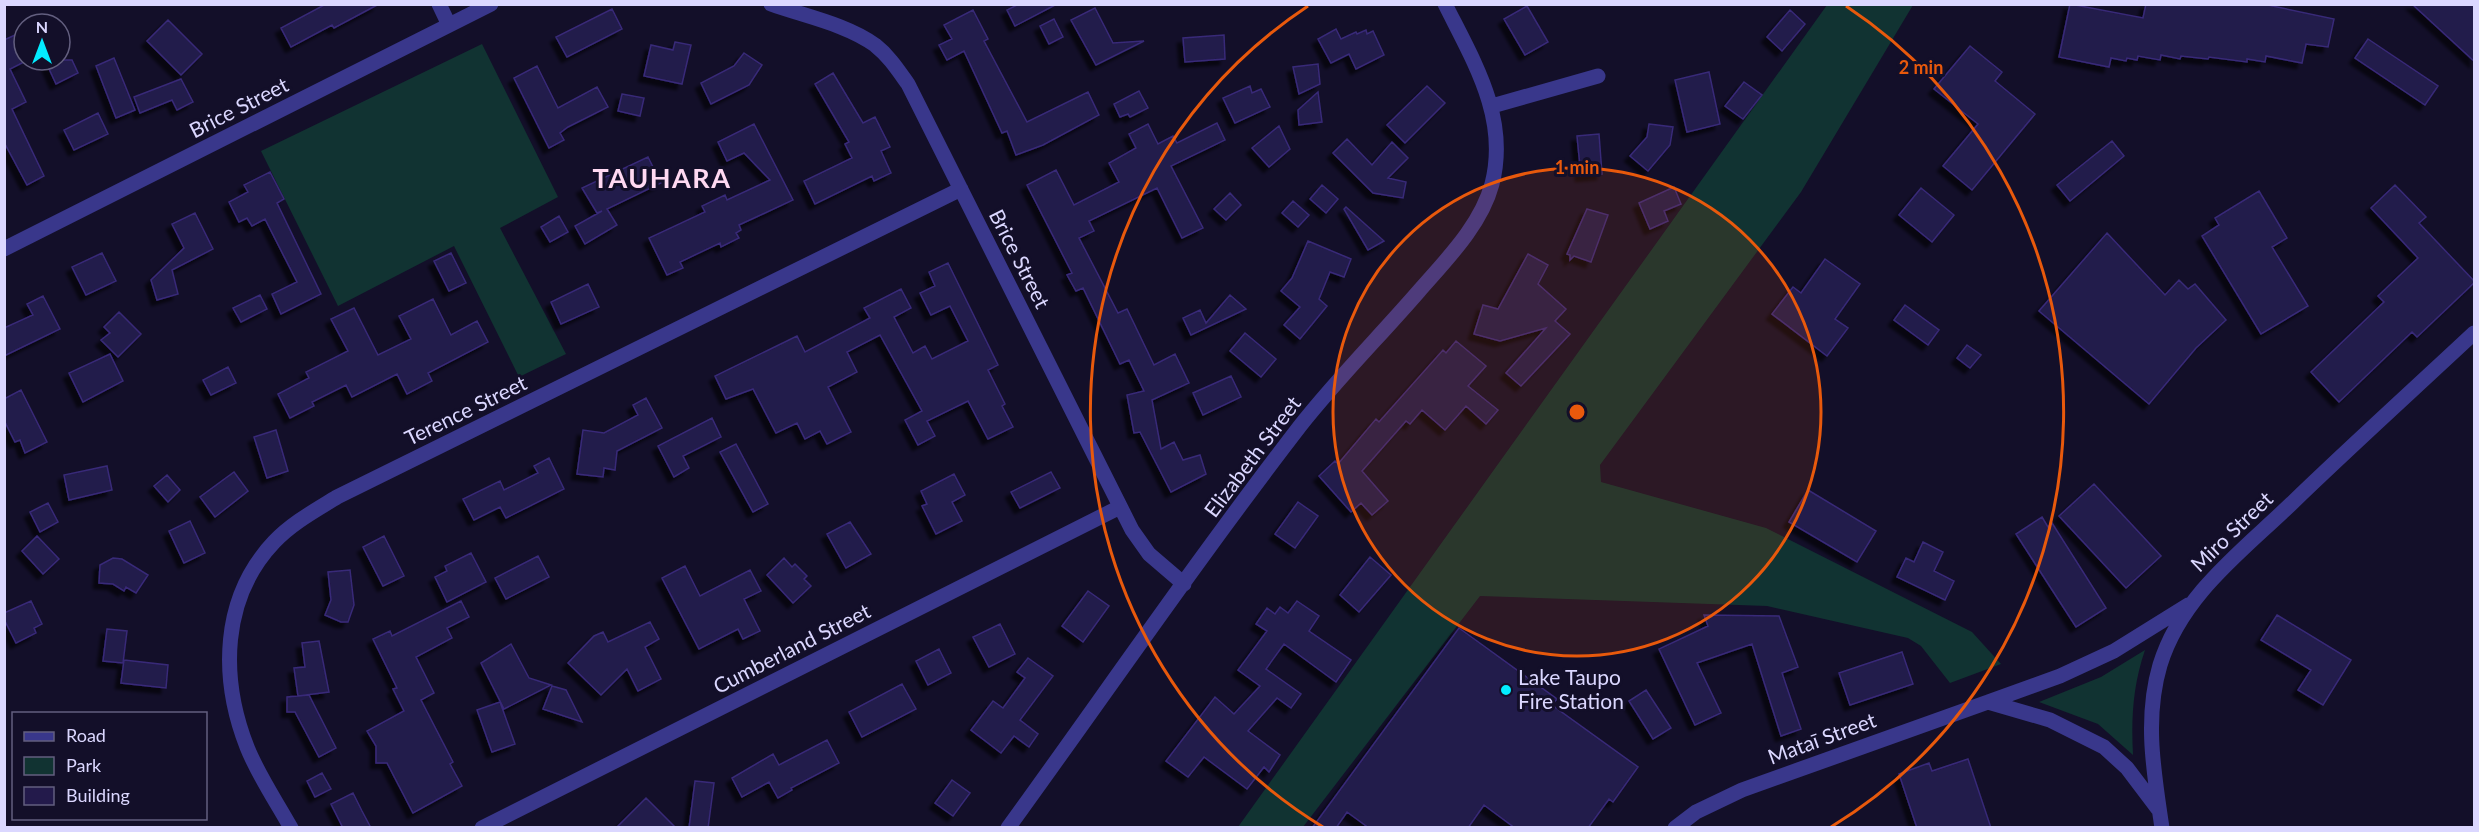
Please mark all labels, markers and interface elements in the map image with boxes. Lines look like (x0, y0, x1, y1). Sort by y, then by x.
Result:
north arrow (12, 12, 72, 72)
text: N (36, 17, 48, 36)
text: 2 min (1899, 56, 1943, 78)
street label: Brice Street (185, 71, 292, 142)
text: 1 min (1555, 156, 1599, 178)
district label: TAUHARA (593, 161, 731, 194)
street label: Brice Street (985, 205, 1056, 312)
street label: Terence Street (400, 369, 531, 450)
street label: Elizabeth Street (1198, 390, 1306, 521)
centre of rings (1567, 402, 1587, 422)
street label: Miro Street (2185, 485, 2277, 576)
street label: Cumberland Street (709, 597, 874, 698)
place label: Lake Taupo Fire Station (1518, 664, 1624, 713)
marker: Lake Taupo Fire Station (1499, 683, 1513, 697)
street label: Mataī Street (1764, 706, 1879, 769)
legend (12, 712, 207, 820)
text: Road (66, 724, 106, 746)
text: Park (66, 754, 102, 776)
text: Building (66, 784, 130, 806)

